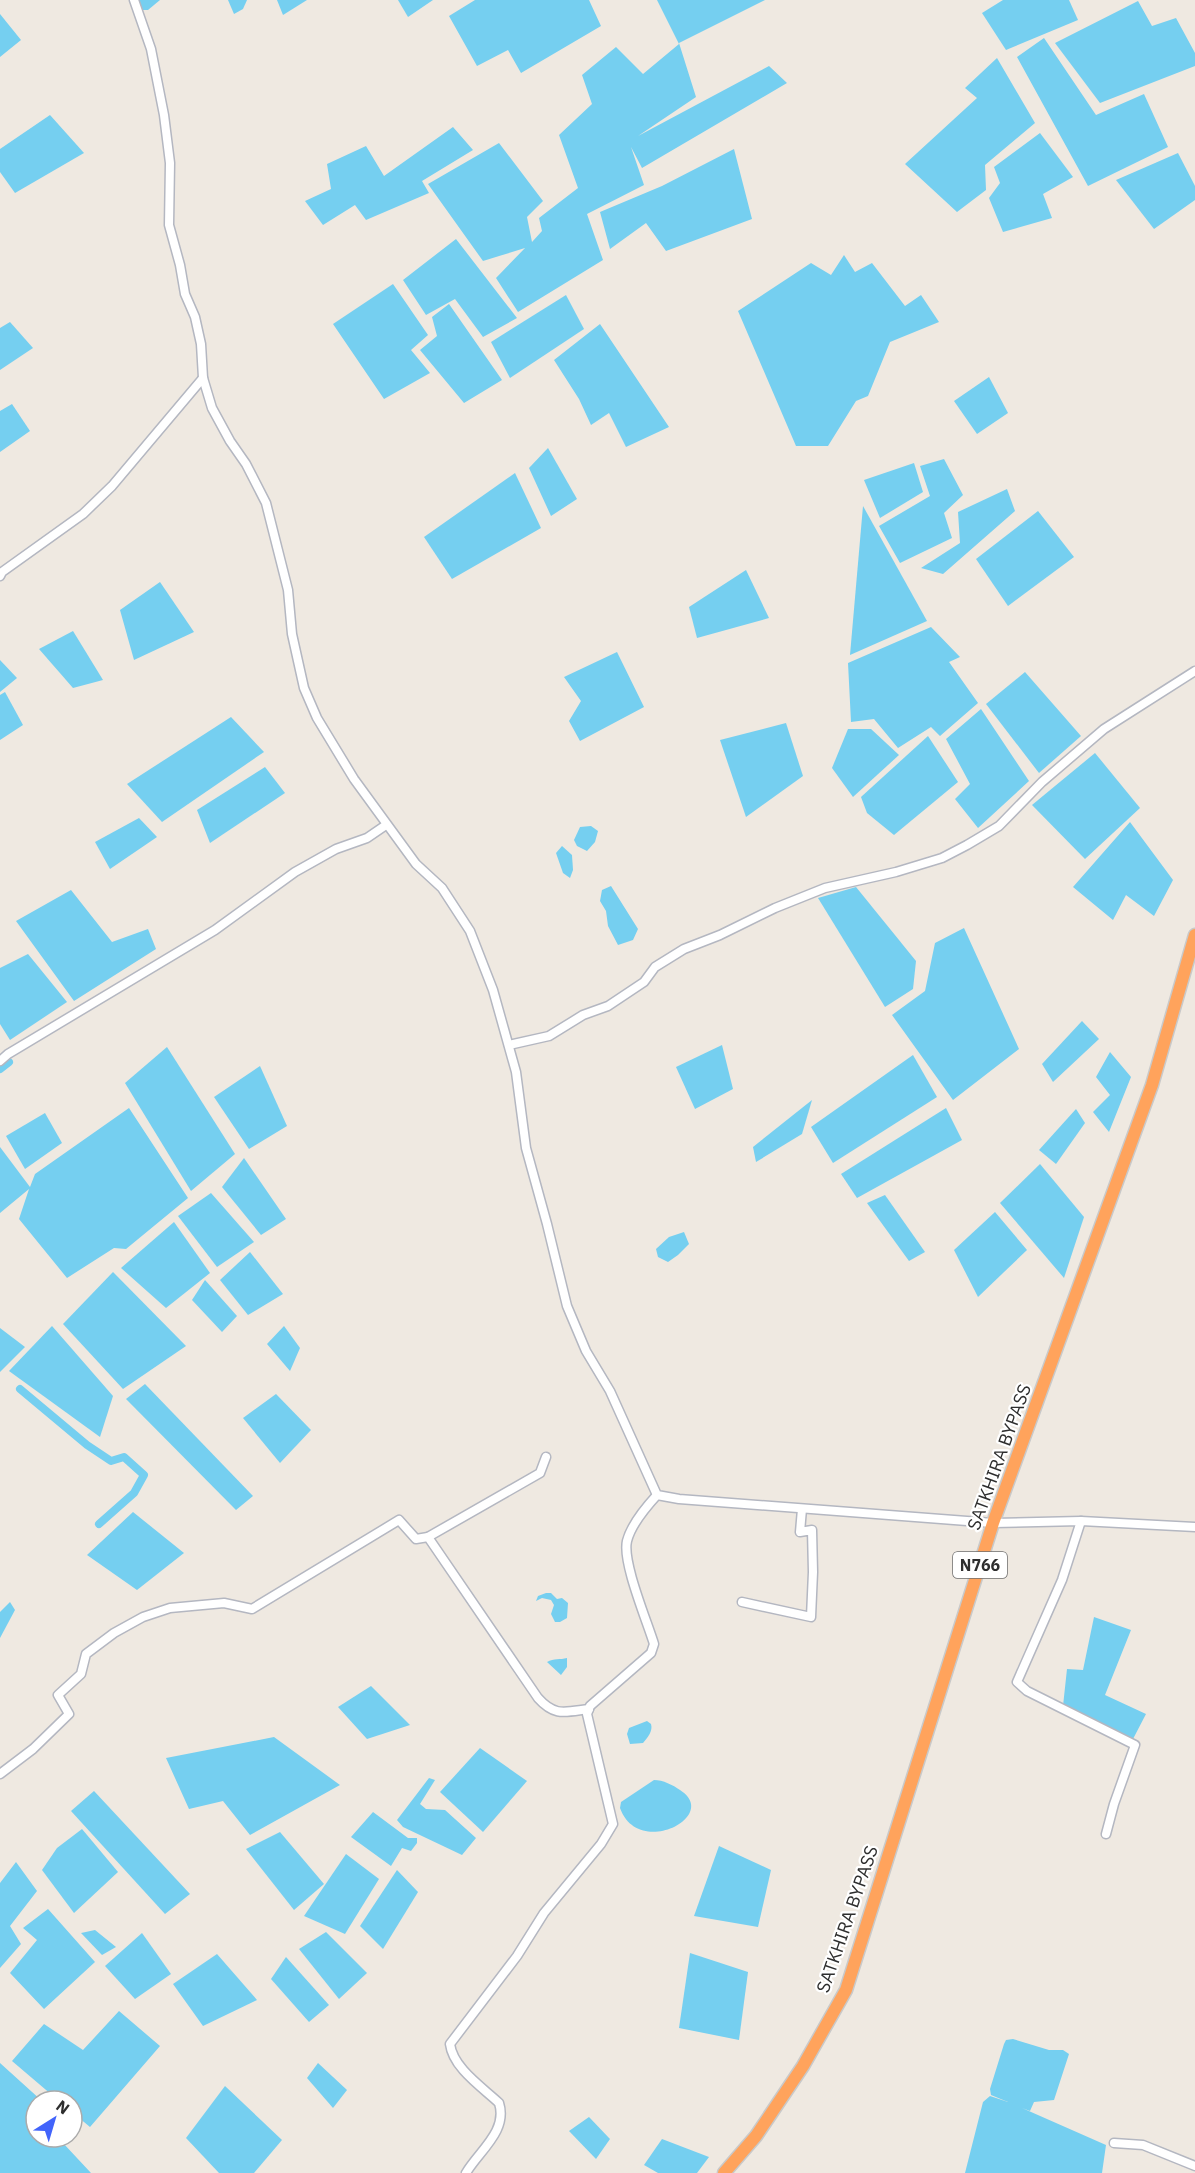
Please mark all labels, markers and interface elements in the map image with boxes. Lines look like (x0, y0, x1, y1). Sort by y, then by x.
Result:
street label: SATKHIRA BYPASS (962, 1381, 1036, 1533)
road number: N766 (953, 1552, 1007, 1578)
street label: SATKHIRA BYPASS (811, 1842, 883, 1996)
north arrow (24, 2089, 84, 2149)
text: N (52, 2096, 74, 2118)

